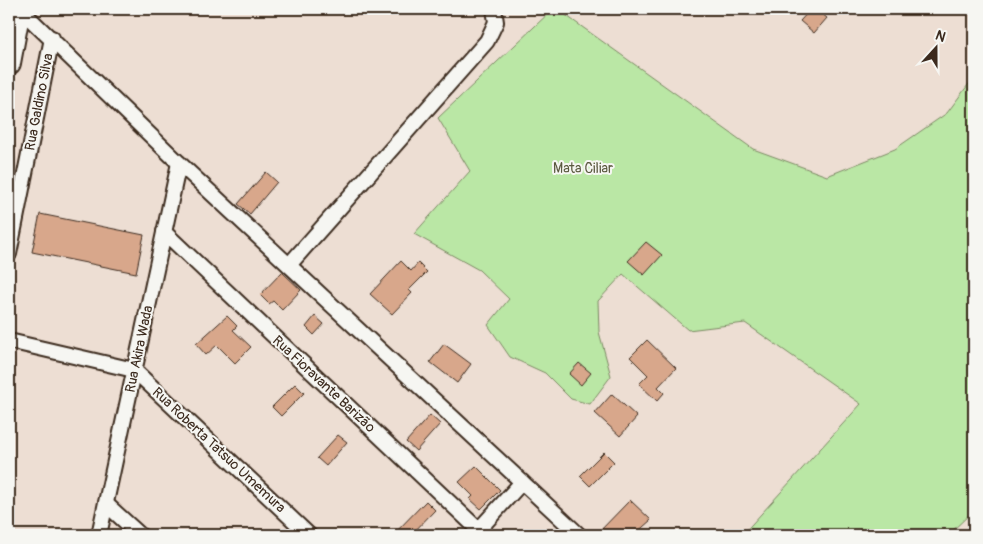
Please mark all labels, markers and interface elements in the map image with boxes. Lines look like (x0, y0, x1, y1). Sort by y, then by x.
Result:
north arrow (910, 22, 960, 72)
text: N (933, 27, 948, 46)
street label: Rua Galdino Silva (21, 52, 57, 152)
park label: Mata Ciliar (553, 160, 613, 177)
street label: Rua Akira Wada (121, 304, 157, 394)
street label: Rua Fioravante Barizão (269, 332, 379, 436)
street label: Rua Roberta Tatsuo Umemura (149, 384, 289, 516)

